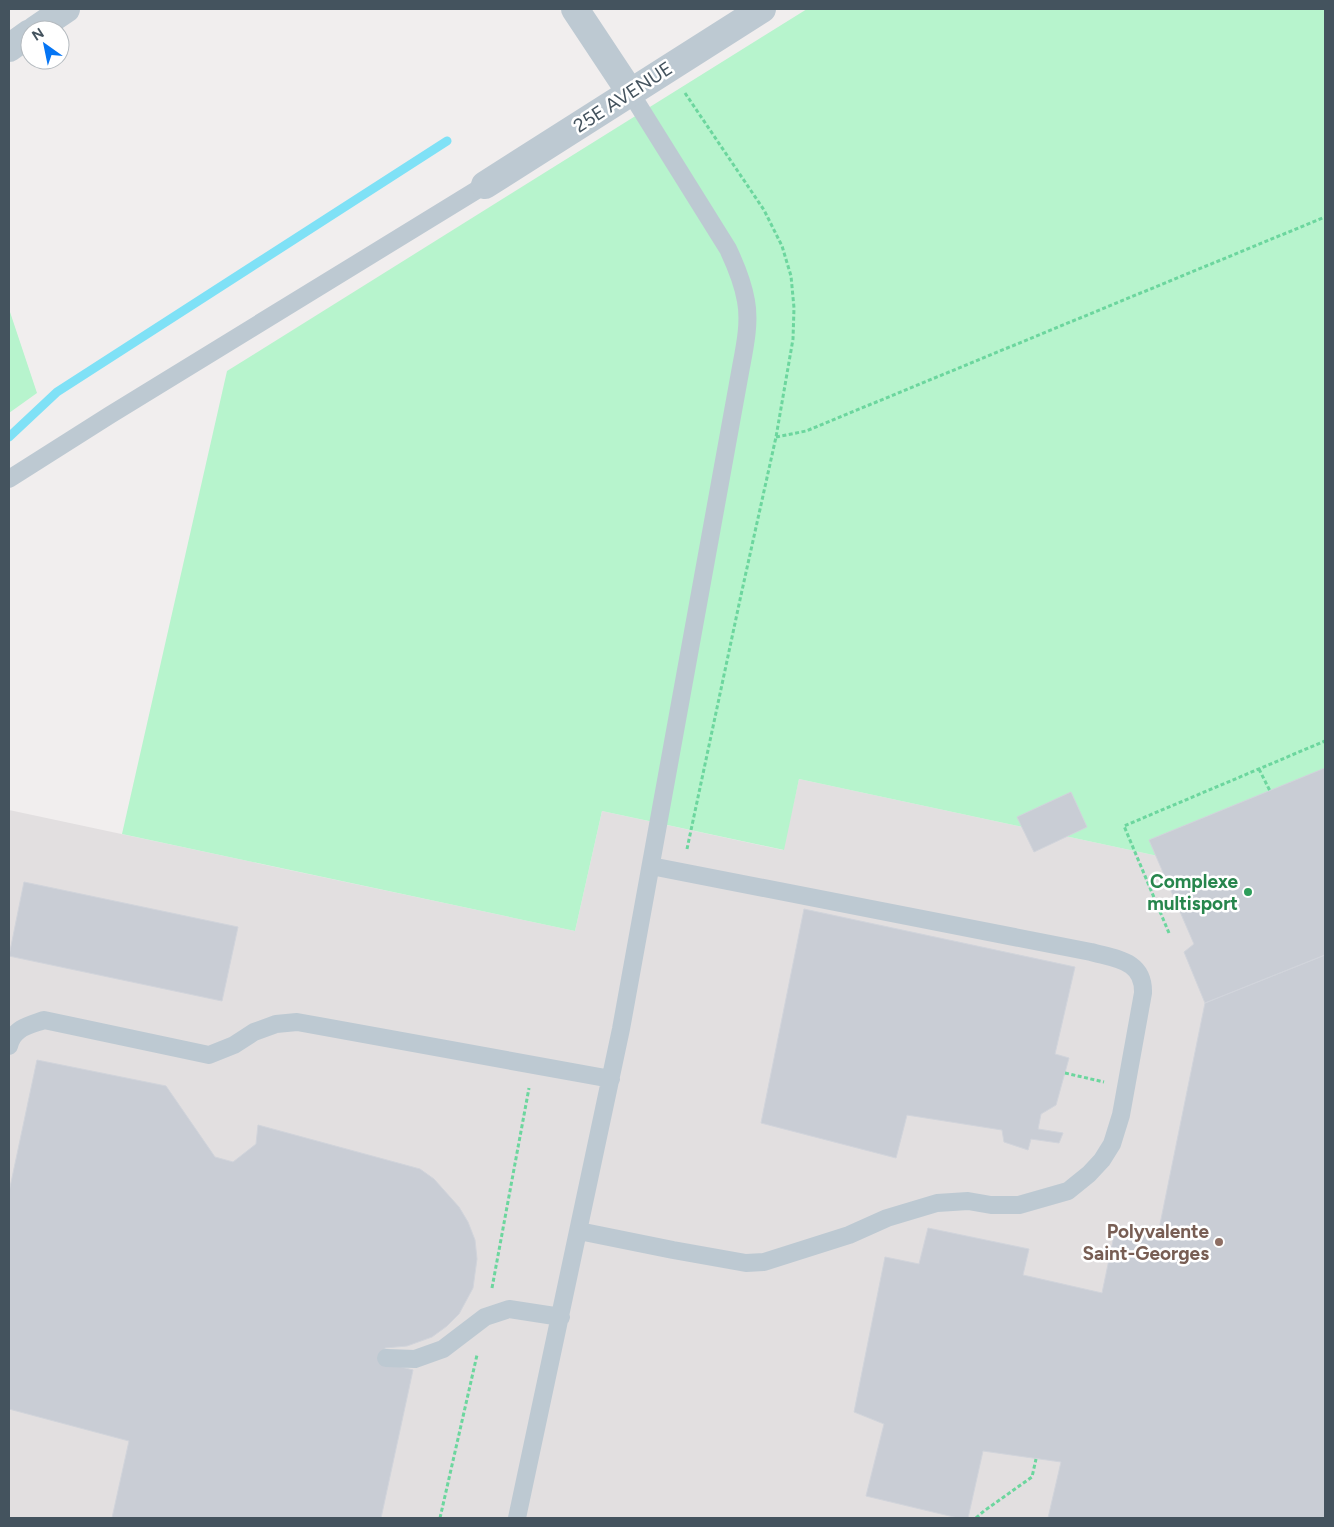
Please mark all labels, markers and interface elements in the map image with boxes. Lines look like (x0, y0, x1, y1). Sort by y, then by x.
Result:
north arrow (20, 20, 70, 70)
text: N (29, 24, 47, 45)
street label: 25E AVENUE (569, 56, 677, 138)
place label: Complexe multisport (1147, 870, 1238, 915)
marker: Complexe multisport (1242, 886, 1254, 898)
place label: Polyvalente Saint-Georges (1082, 1220, 1209, 1265)
marker: Polyvalente Saint-Georges (1213, 1236, 1225, 1248)

